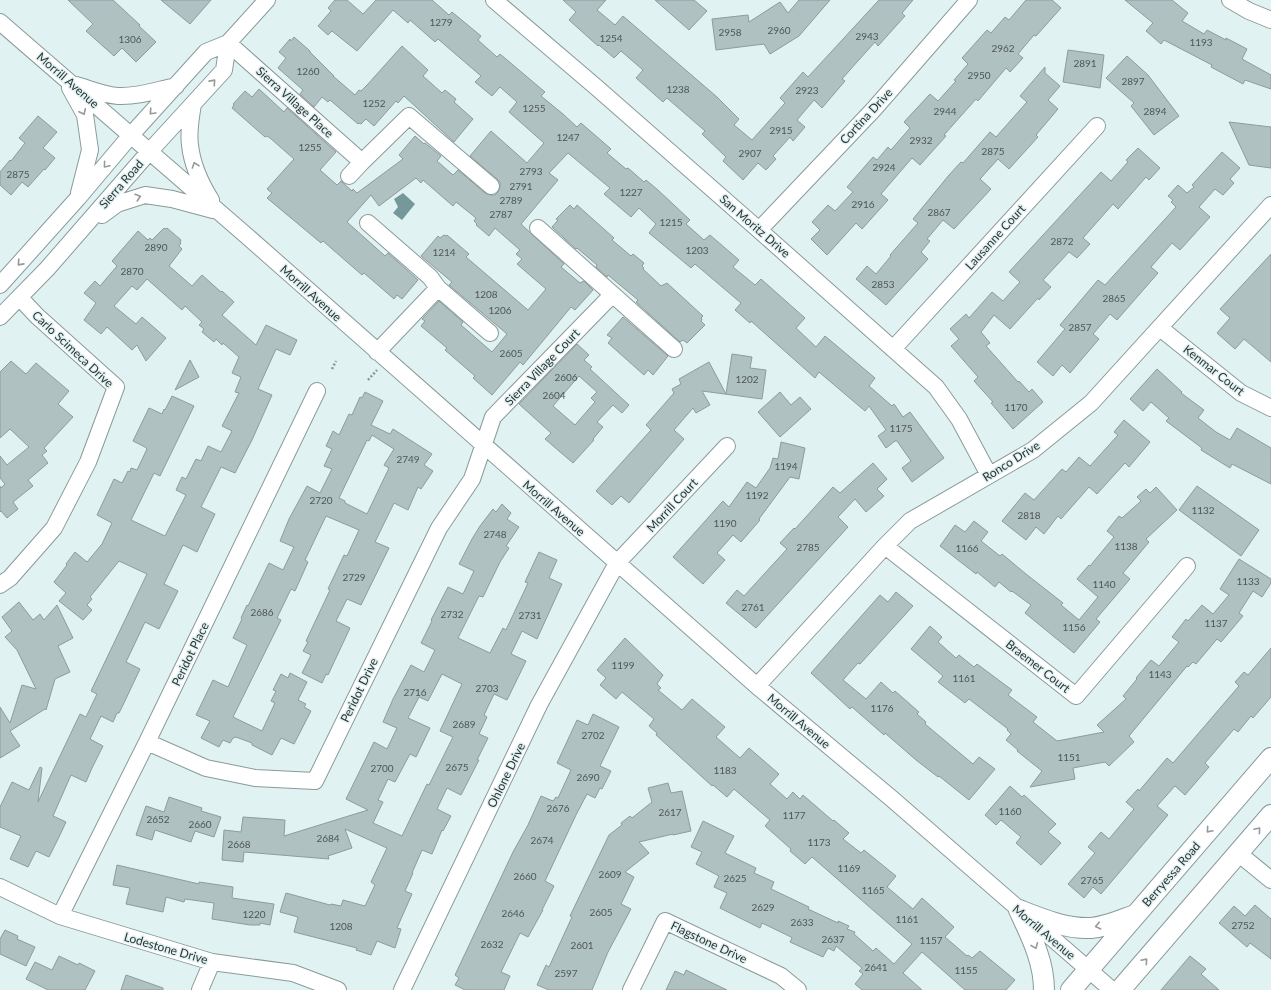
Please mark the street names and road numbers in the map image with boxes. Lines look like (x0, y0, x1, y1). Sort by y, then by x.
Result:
street label: Morrill Avenue (34, 49, 102, 111)
street label: Sierra Village Place (253, 63, 337, 141)
street label: Cortina Drive (836, 85, 896, 147)
street label: Sierra Road (96, 156, 146, 212)
street label: San Moritz Drive (717, 191, 793, 261)
street label: Lausanne Court (962, 201, 1029, 273)
street label: Morrill Avenue (277, 262, 345, 324)
street label: Carlo Scimeca Drive (29, 307, 117, 391)
street label: Sierra Village Court (501, 325, 583, 409)
street label: Kenmar Court (1180, 341, 1248, 399)
street label: Ronco Drive (980, 437, 1042, 485)
street label: Morrill Court (643, 474, 701, 535)
street label: Morrill Avenue (520, 477, 588, 539)
street label: Peridot Place (168, 620, 212, 688)
street label: Braemer Court (1003, 636, 1074, 696)
street label: Peridot Drive (337, 655, 381, 725)
street label: Morrill Avenue (765, 690, 833, 752)
street label: Ohlone Drive (484, 740, 528, 810)
street label: Berryessa Road (1139, 838, 1203, 910)
street label: Morrill Avenue (1010, 901, 1078, 963)
street label: Flagstone Drive (668, 918, 750, 966)
street label: Lodestone Drive (122, 929, 210, 967)

